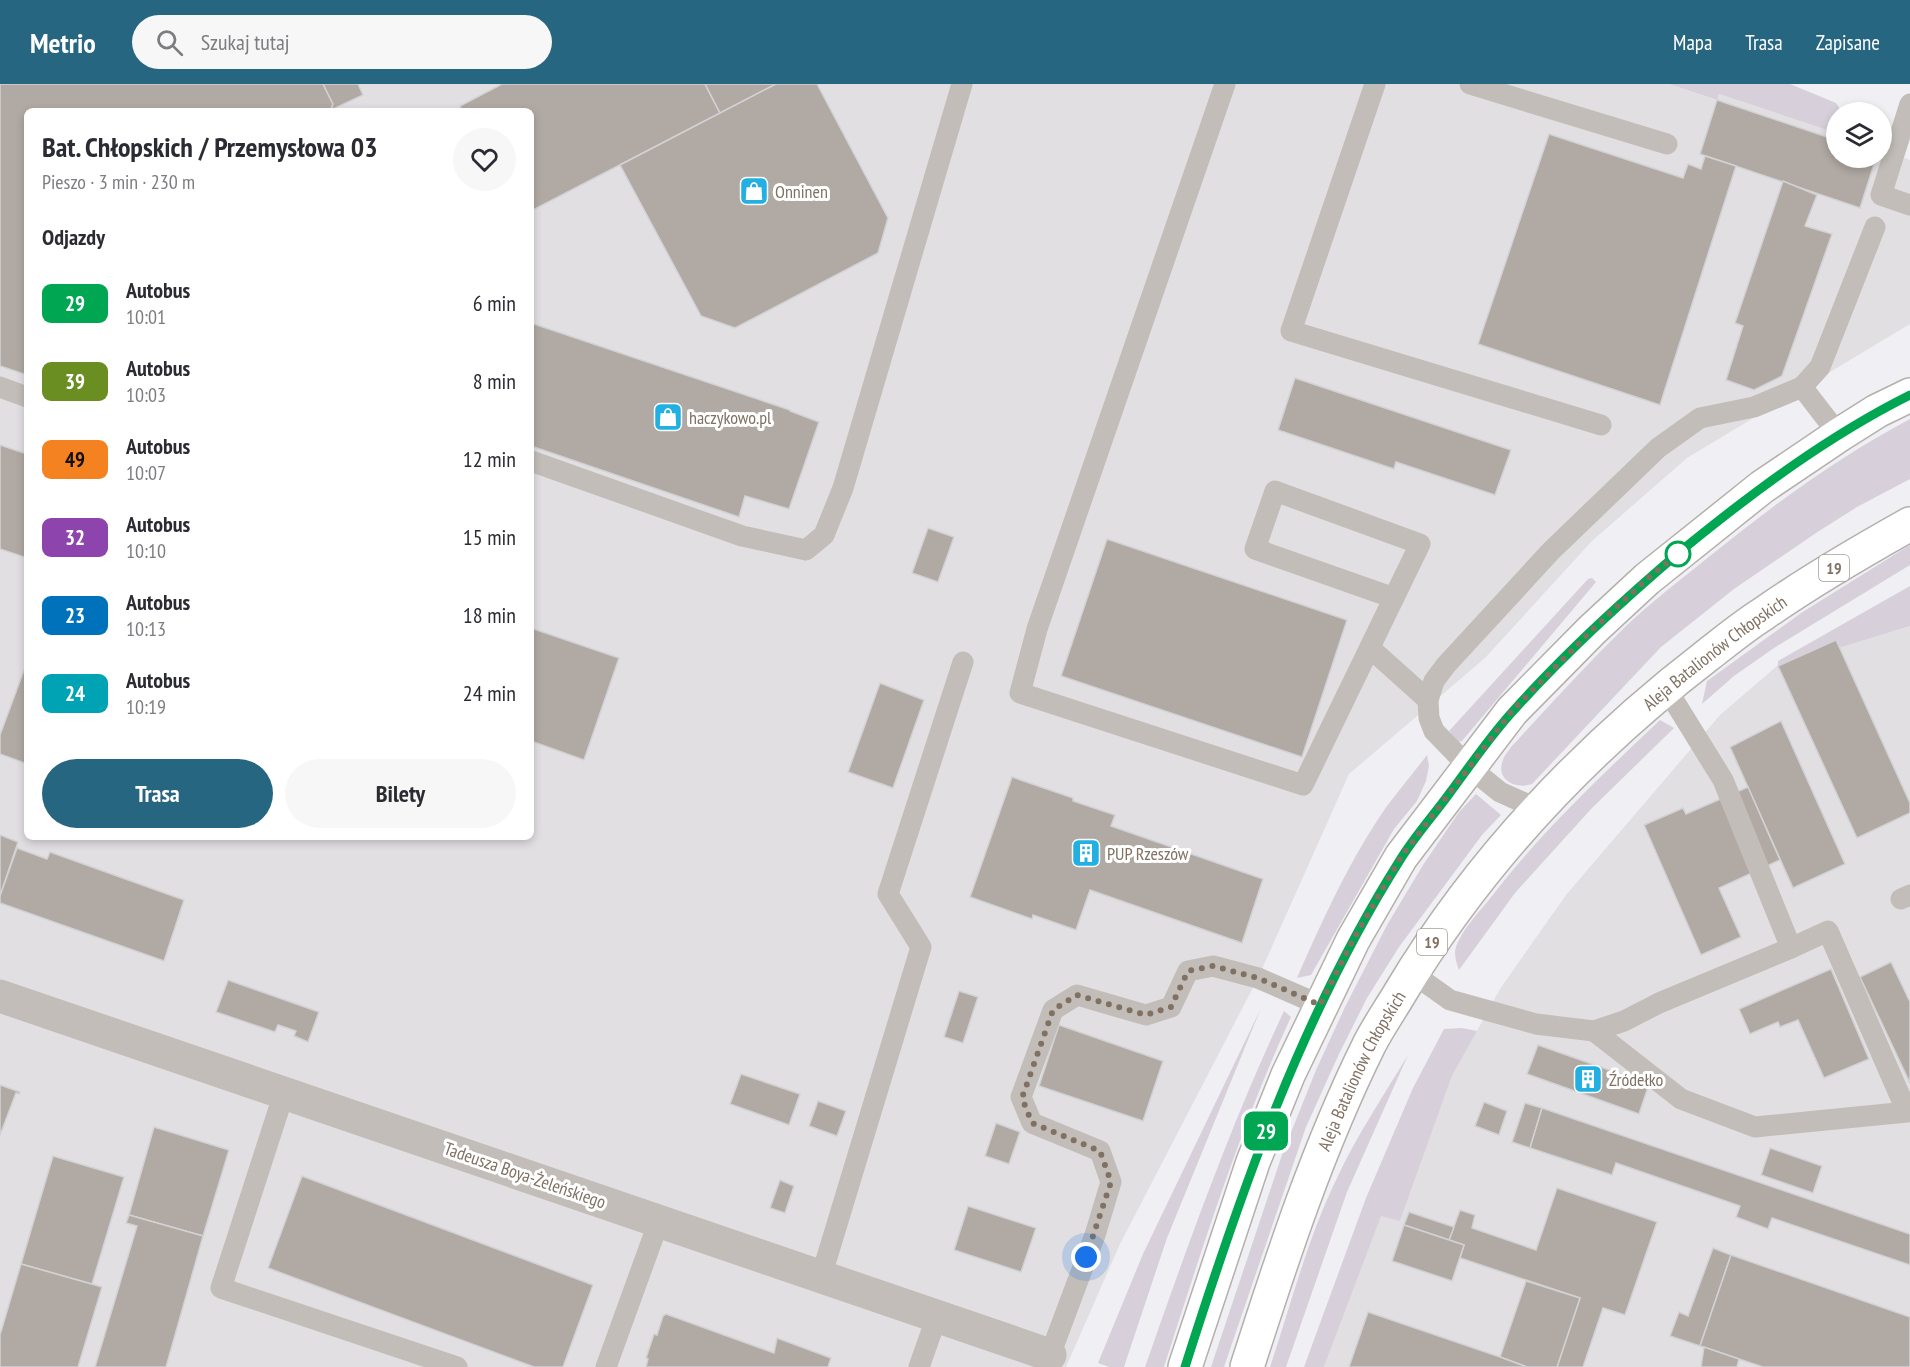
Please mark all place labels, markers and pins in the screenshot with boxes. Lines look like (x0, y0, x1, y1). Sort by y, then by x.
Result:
shop icon: Onninen (738, 175, 770, 207)
place label: Onninen (775, 180, 828, 203)
shop icon: haczykowo.pl (652, 401, 684, 433)
place label: haczykowo.pl (689, 406, 772, 429)
unlabelled marker (1665, 541, 1691, 567)
building icon: PUP Rzeszów (1070, 837, 1102, 869)
place label: PUP Rzeszów (1107, 842, 1189, 865)
building icon: Źródełko (1572, 1063, 1604, 1095)
place label: Źródełko (1609, 1068, 1664, 1091)

